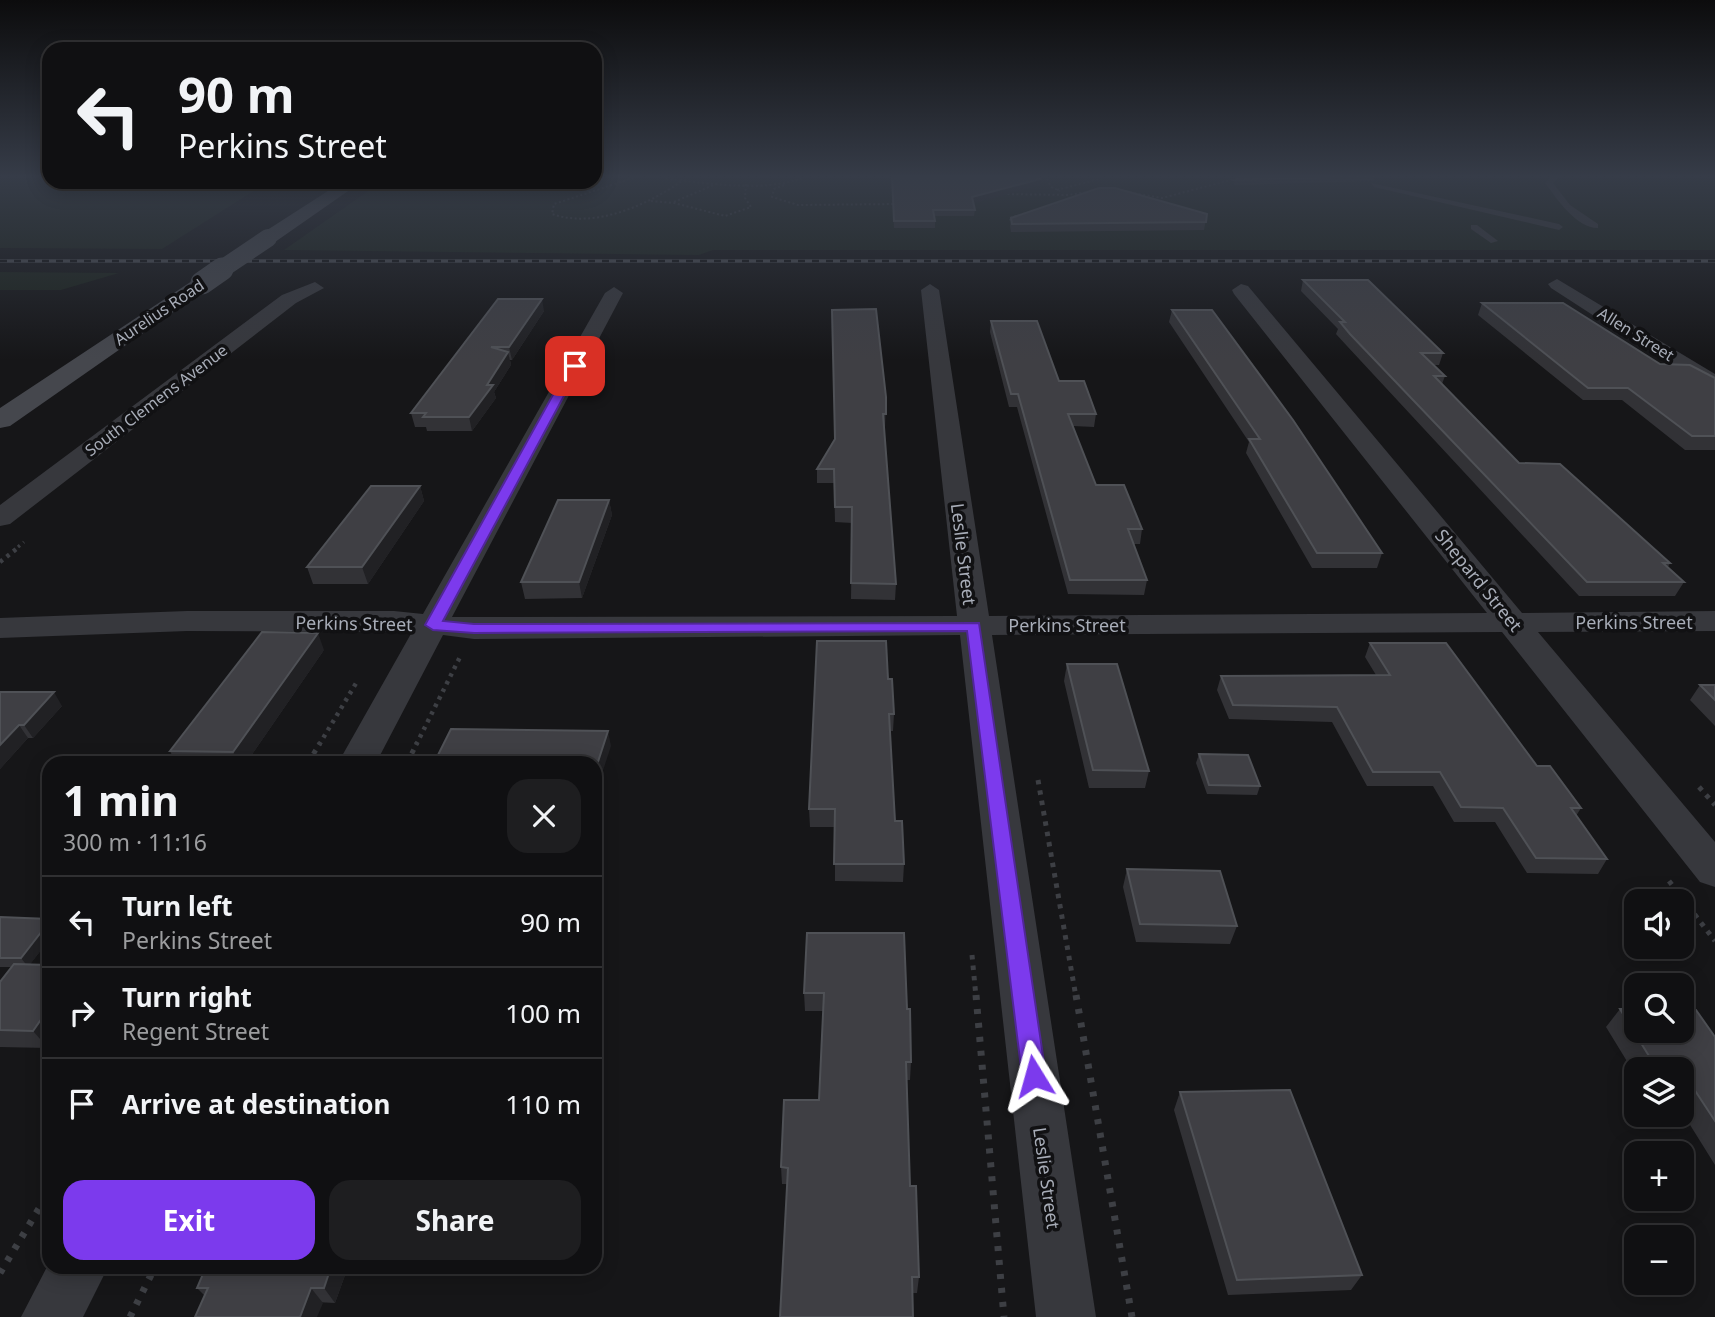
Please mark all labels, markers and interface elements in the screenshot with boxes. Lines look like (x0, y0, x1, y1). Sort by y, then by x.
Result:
text: 90 m (178, 61, 295, 127)
icon: left (63, 70, 154, 161)
text: Perkins Street (178, 124, 387, 167)
street label: Aurelius Road (110, 274, 208, 350)
street label: Allen Street (1594, 302, 1679, 366)
pin (545, 336, 605, 396)
street label: South Clemens Avenue (80, 339, 232, 461)
icon: arrive (556, 347, 594, 385)
street label: Leslie Street (946, 502, 982, 607)
street label: Shepard Street (1430, 524, 1528, 637)
street label: Perkins Street (295, 610, 413, 636)
street label: Perkins Street (1575, 610, 1693, 634)
street label: Perkins Street (1008, 613, 1126, 637)
text: 1 min (63, 771, 179, 828)
button: close (507, 779, 581, 853)
text: 300 m · 11:16 (63, 826, 207, 858)
text: Turn left (122, 888, 233, 924)
map controls (1624, 889, 1694, 1295)
button: sound (1624, 889, 1694, 959)
icon: left (63, 903, 101, 941)
text: 90 m (520, 904, 581, 940)
text: Perkins Street (122, 924, 272, 956)
button: search (1624, 973, 1694, 1043)
text: Turn right (122, 979, 252, 1015)
icon: right (63, 994, 101, 1032)
text: 100 m (505, 995, 581, 1031)
text: Regent Street (122, 1015, 269, 1047)
position arrow (997, 1039, 1071, 1113)
button: layers (1624, 1057, 1694, 1127)
icon: arrive (63, 1085, 101, 1123)
text: Arrive at destination (122, 1086, 391, 1122)
text: 110 m (505, 1086, 581, 1122)
street label: Leslie Street (1028, 1126, 1066, 1231)
button: + (1624, 1141, 1694, 1211)
button: Exit (63, 1180, 315, 1260)
button: Share (329, 1180, 581, 1260)
button: − (1624, 1225, 1694, 1295)

